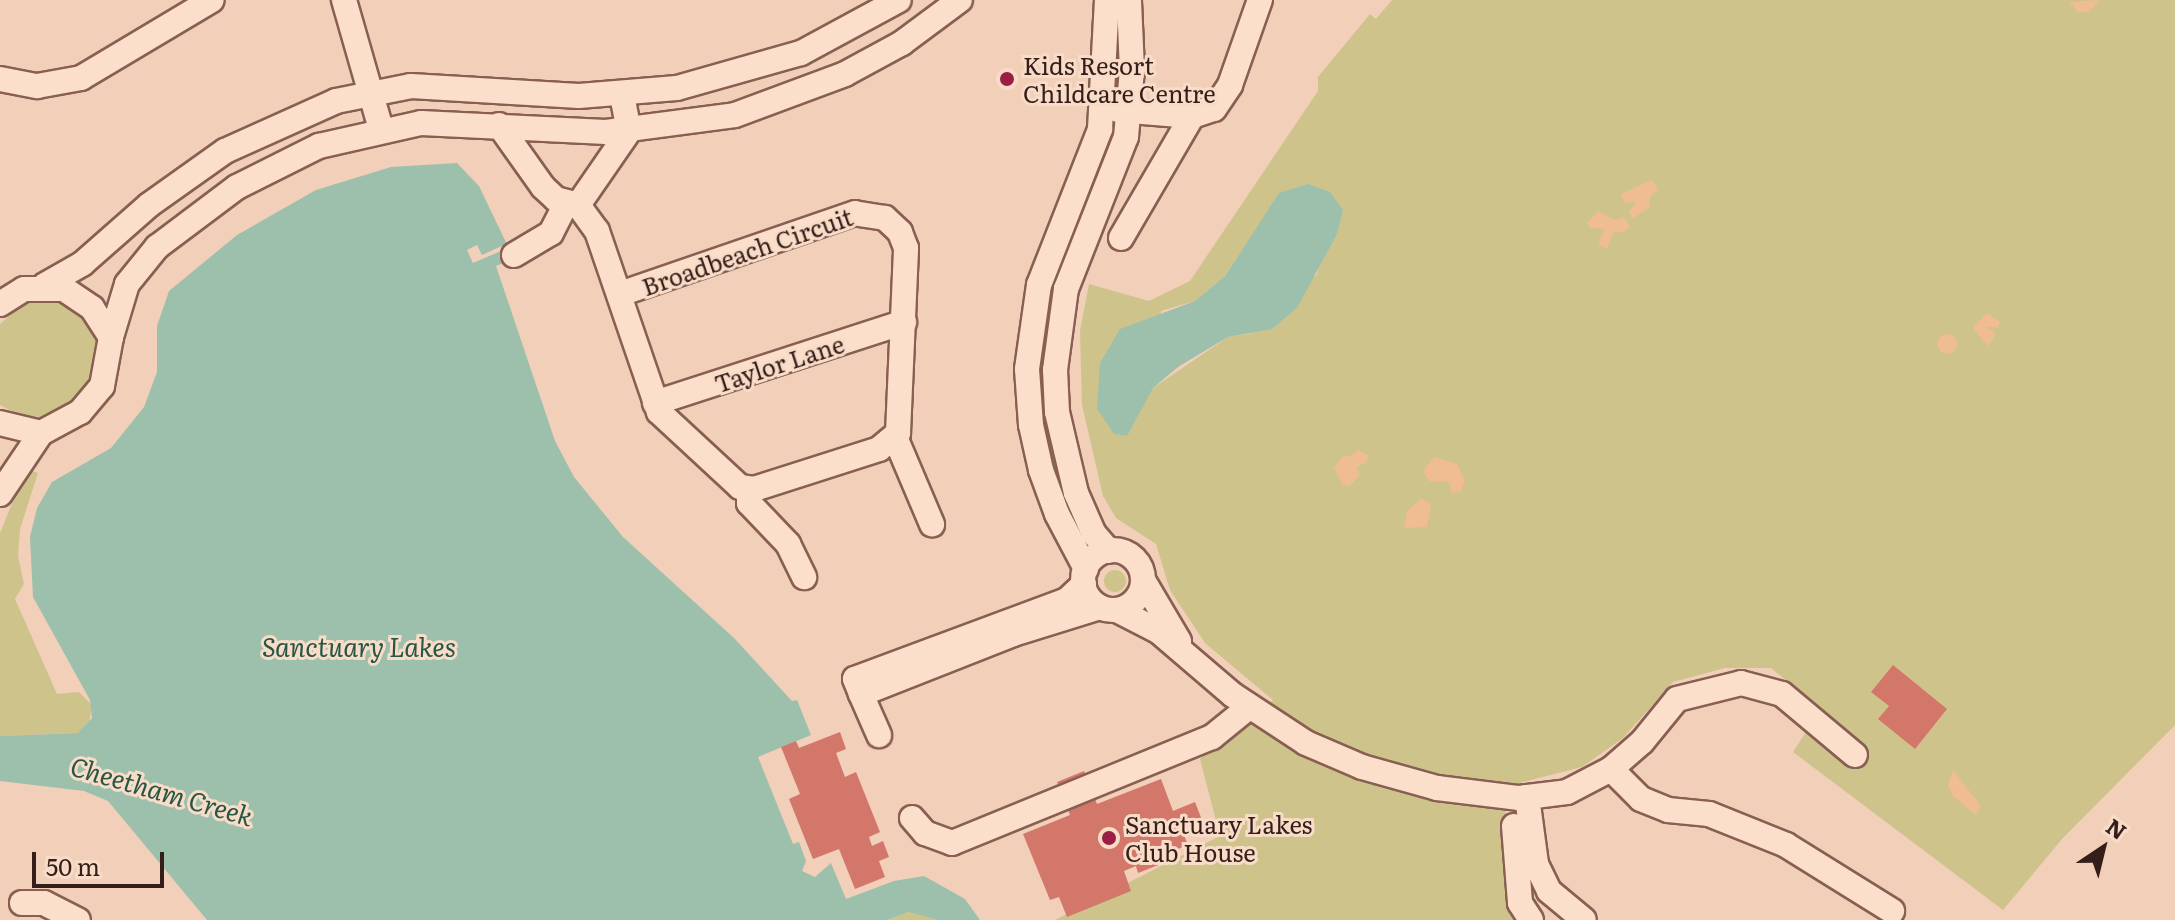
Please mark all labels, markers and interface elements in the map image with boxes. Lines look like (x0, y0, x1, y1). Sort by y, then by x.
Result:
place label: Kids Resort Childcare Centre (1023, 51, 1216, 107)
marker: Kids Resort Childcare Centre (998, 70, 1016, 88)
street label: Broadbeach Circuit (638, 201, 856, 301)
street label: Taylor Lane (710, 328, 848, 398)
water label: Sanctuary Lakes (262, 630, 456, 662)
water label: Cheetham Creek (67, 749, 257, 831)
north arrow (2063, 808, 2143, 888)
text: N (2100, 809, 2134, 847)
place label: Sanctuary Lakes Club House (1125, 810, 1312, 866)
marker: Sanctuary Lakes Club House (1100, 829, 1118, 847)
scale bar (36, 836, 168, 886)
text: 50 m (46, 848, 100, 883)

